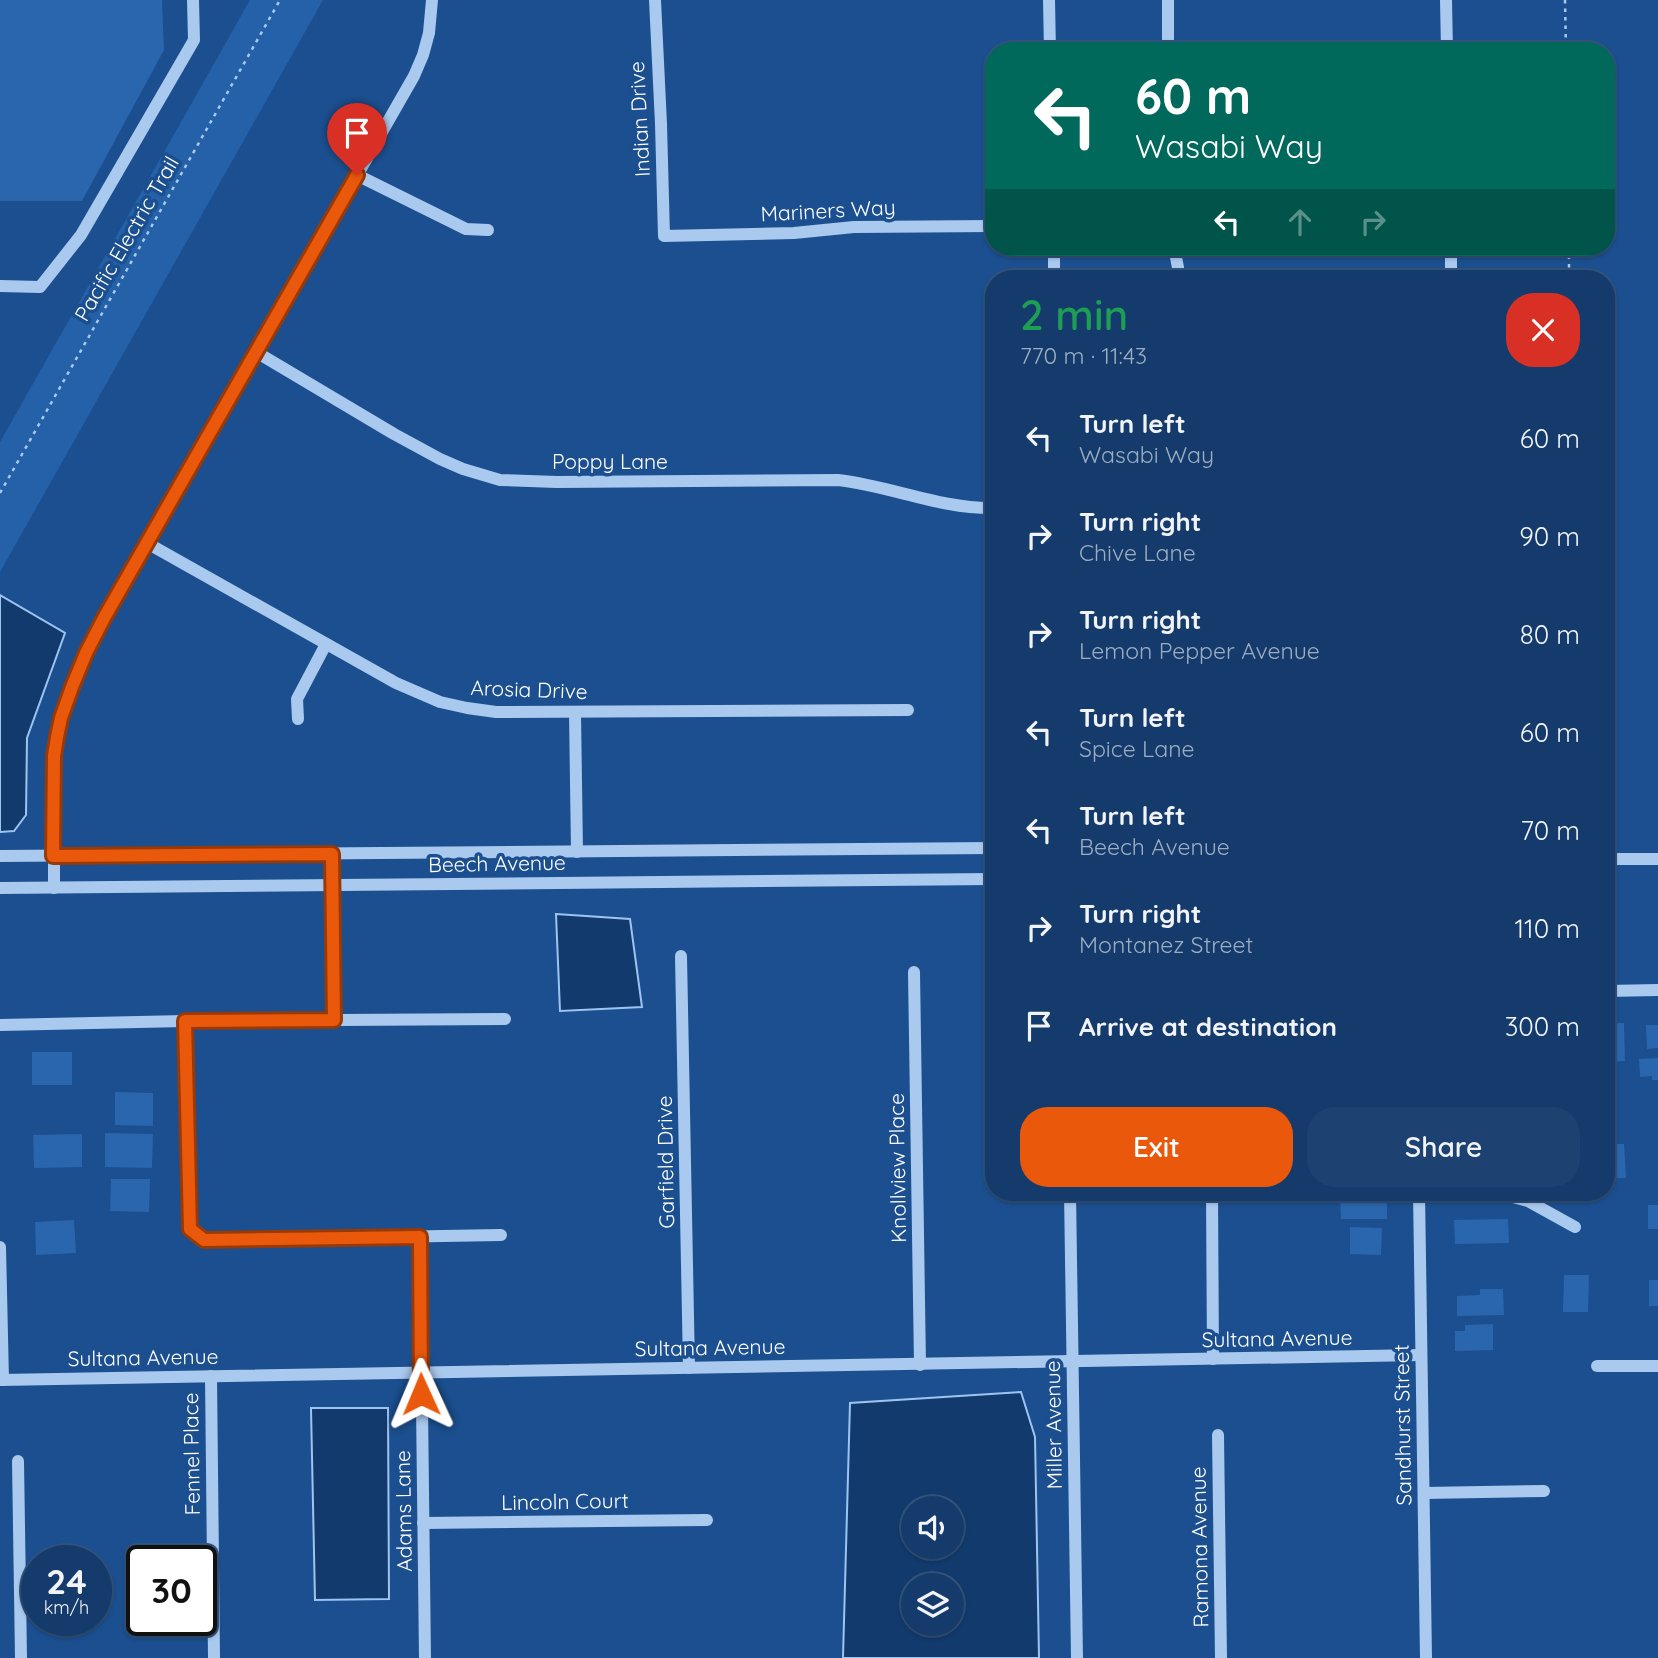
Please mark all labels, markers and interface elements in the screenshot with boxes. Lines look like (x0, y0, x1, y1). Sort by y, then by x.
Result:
street label: Indian Drive (623, 61, 655, 178)
text: 60 m (1135, 65, 1251, 126)
icon: left (1020, 70, 1111, 161)
pin (327, 103, 387, 175)
icon: arrive (338, 114, 376, 152)
text: Wasabi Way (1135, 126, 1323, 166)
street label: Pacific Electric Trail (68, 151, 184, 326)
street label: Mariners Way (760, 193, 896, 227)
icon: left (1208, 203, 1246, 241)
icon: ahead (1281, 203, 1319, 241)
icon: right (1354, 203, 1392, 241)
text: 2 min (1020, 288, 1128, 341)
button: close (1506, 293, 1580, 367)
text: 770 m · 11:43 (1020, 341, 1147, 370)
text: Turn left (1079, 407, 1186, 440)
icon: left (1020, 419, 1058, 457)
text: 60 m (1520, 422, 1580, 455)
text: Wasabi Way (1079, 440, 1214, 469)
street label: Poppy Lane (552, 448, 668, 474)
text: Turn right (1079, 505, 1201, 538)
icon: right (1020, 517, 1058, 555)
text: 90 m (1519, 520, 1580, 553)
text: Chive Lane (1079, 538, 1196, 567)
text: Turn right (1079, 603, 1201, 636)
icon: right (1020, 615, 1058, 653)
text: 80 m (1520, 618, 1580, 651)
text: Lemon Pepper Avenue (1079, 636, 1320, 665)
street label: Arosia Drive (470, 674, 588, 704)
text: Turn left (1079, 701, 1186, 734)
icon: left (1020, 713, 1058, 751)
text: 60 m (1520, 716, 1580, 749)
text: Spice Lane (1079, 734, 1194, 763)
text: Turn left (1079, 799, 1186, 832)
icon: left (1020, 811, 1058, 849)
text: 70 m (1520, 814, 1580, 847)
text: Beech Avenue (1079, 832, 1230, 861)
street label: Beech Avenue (428, 849, 566, 877)
text: Turn right (1079, 897, 1201, 930)
icon: right (1020, 909, 1058, 947)
text: 110 m (1514, 912, 1580, 945)
text: Montanez Street (1079, 930, 1253, 959)
icon: arrive (1020, 1007, 1058, 1045)
text: Arrive at destination (1079, 1010, 1337, 1043)
text: 300 m (1505, 1010, 1580, 1043)
street label: Knollview Place (883, 1093, 911, 1243)
street label: Garfield Drive (651, 1095, 679, 1229)
button: Exit (1020, 1107, 1293, 1187)
button: Share (1307, 1107, 1580, 1187)
street label: Sultana Avenue (1201, 1324, 1353, 1352)
street label: Sultana Avenue (634, 1333, 786, 1361)
street label: Sultana Avenue (67, 1343, 219, 1371)
street label: Sandhurst Street (1388, 1344, 1416, 1506)
position arrow (384, 1357, 458, 1431)
street label: Miller Avenue (1039, 1360, 1067, 1490)
street label: Fennel Place (177, 1392, 205, 1516)
street label: Adams Lane (389, 1450, 417, 1572)
street label: Ramona Avenue (1185, 1466, 1213, 1628)
street label: Lincoln Court (501, 1487, 629, 1515)
map controls (901, 1496, 964, 1636)
button: sound (901, 1496, 964, 1559)
speed limit sign: 30 (126, 1545, 217, 1636)
text: 24 (46, 1559, 87, 1603)
button: layers (901, 1573, 964, 1636)
text: km/h (44, 1596, 89, 1619)

